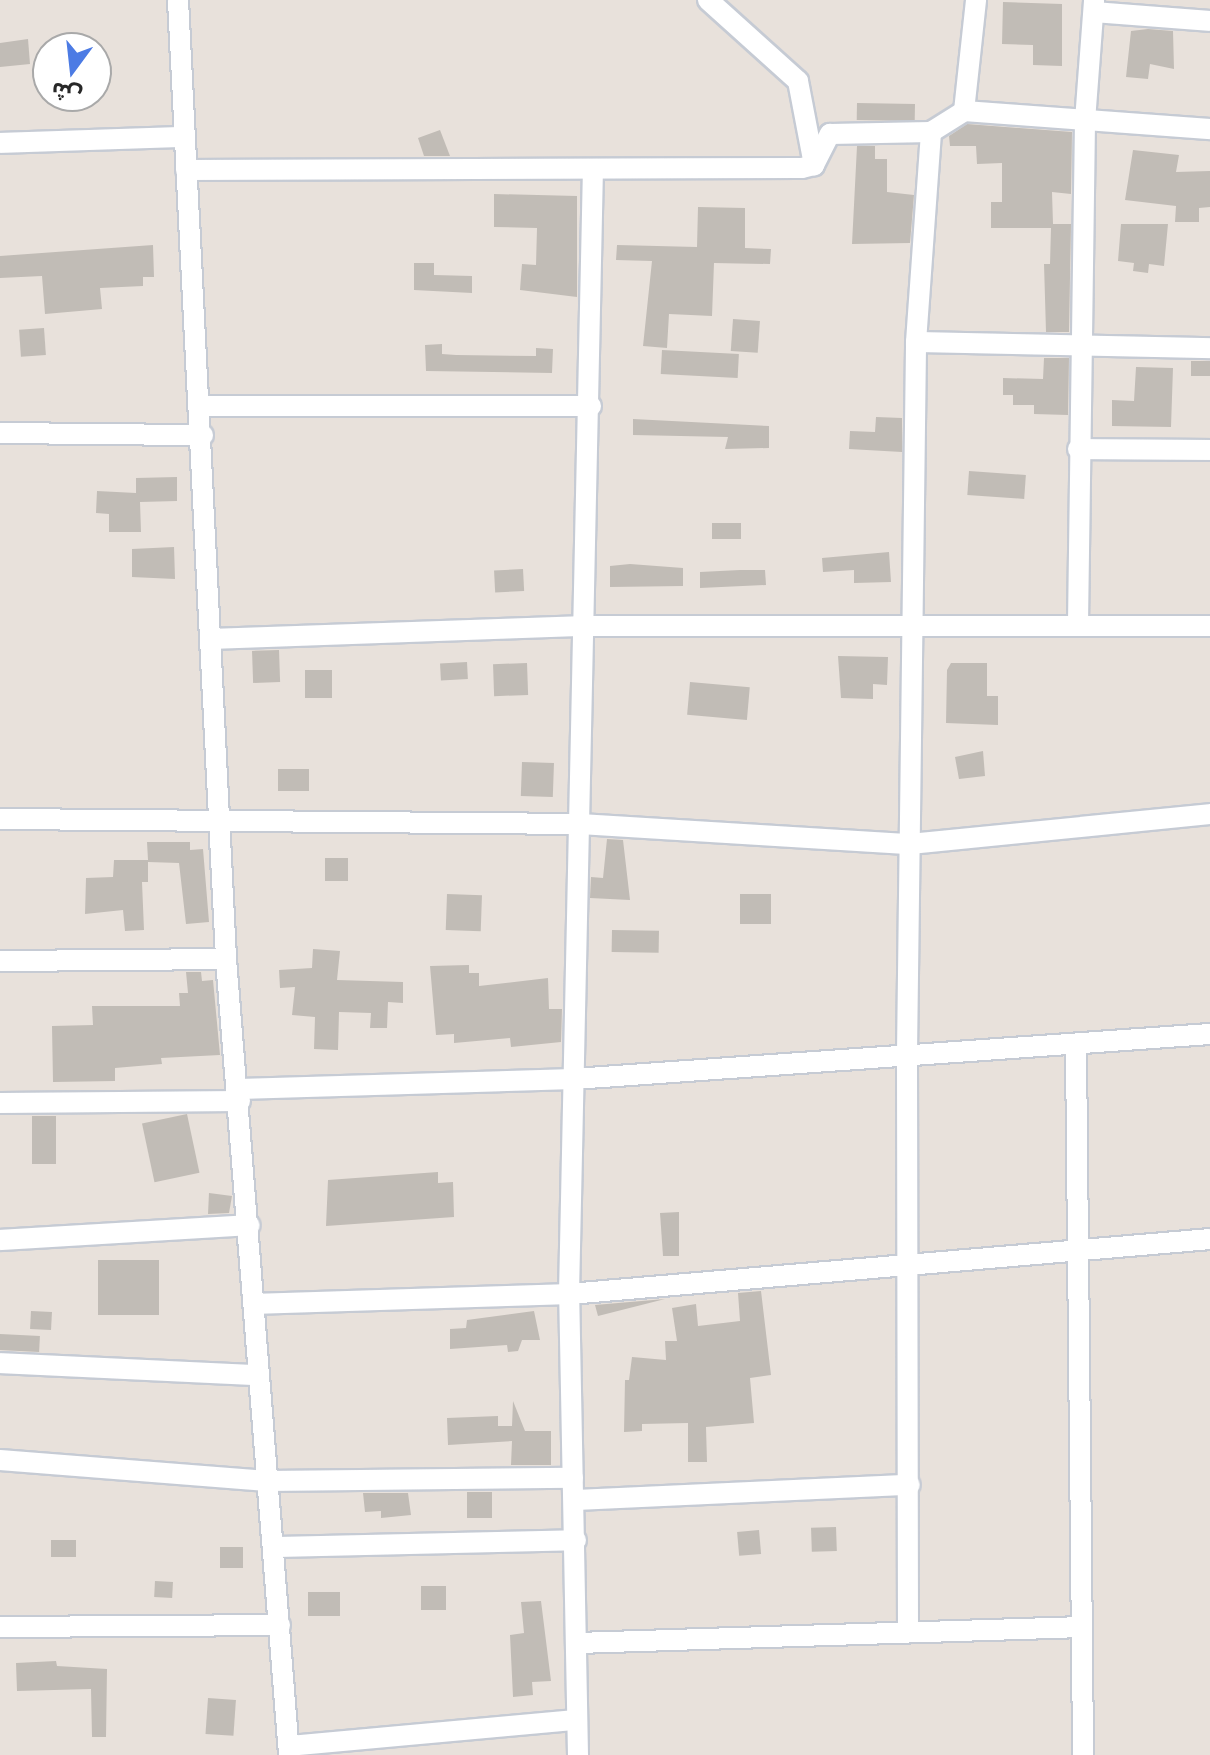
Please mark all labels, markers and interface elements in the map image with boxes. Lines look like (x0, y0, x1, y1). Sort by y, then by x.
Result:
north arrow (32, 32, 112, 112)
text: ش (48, 76, 84, 112)

